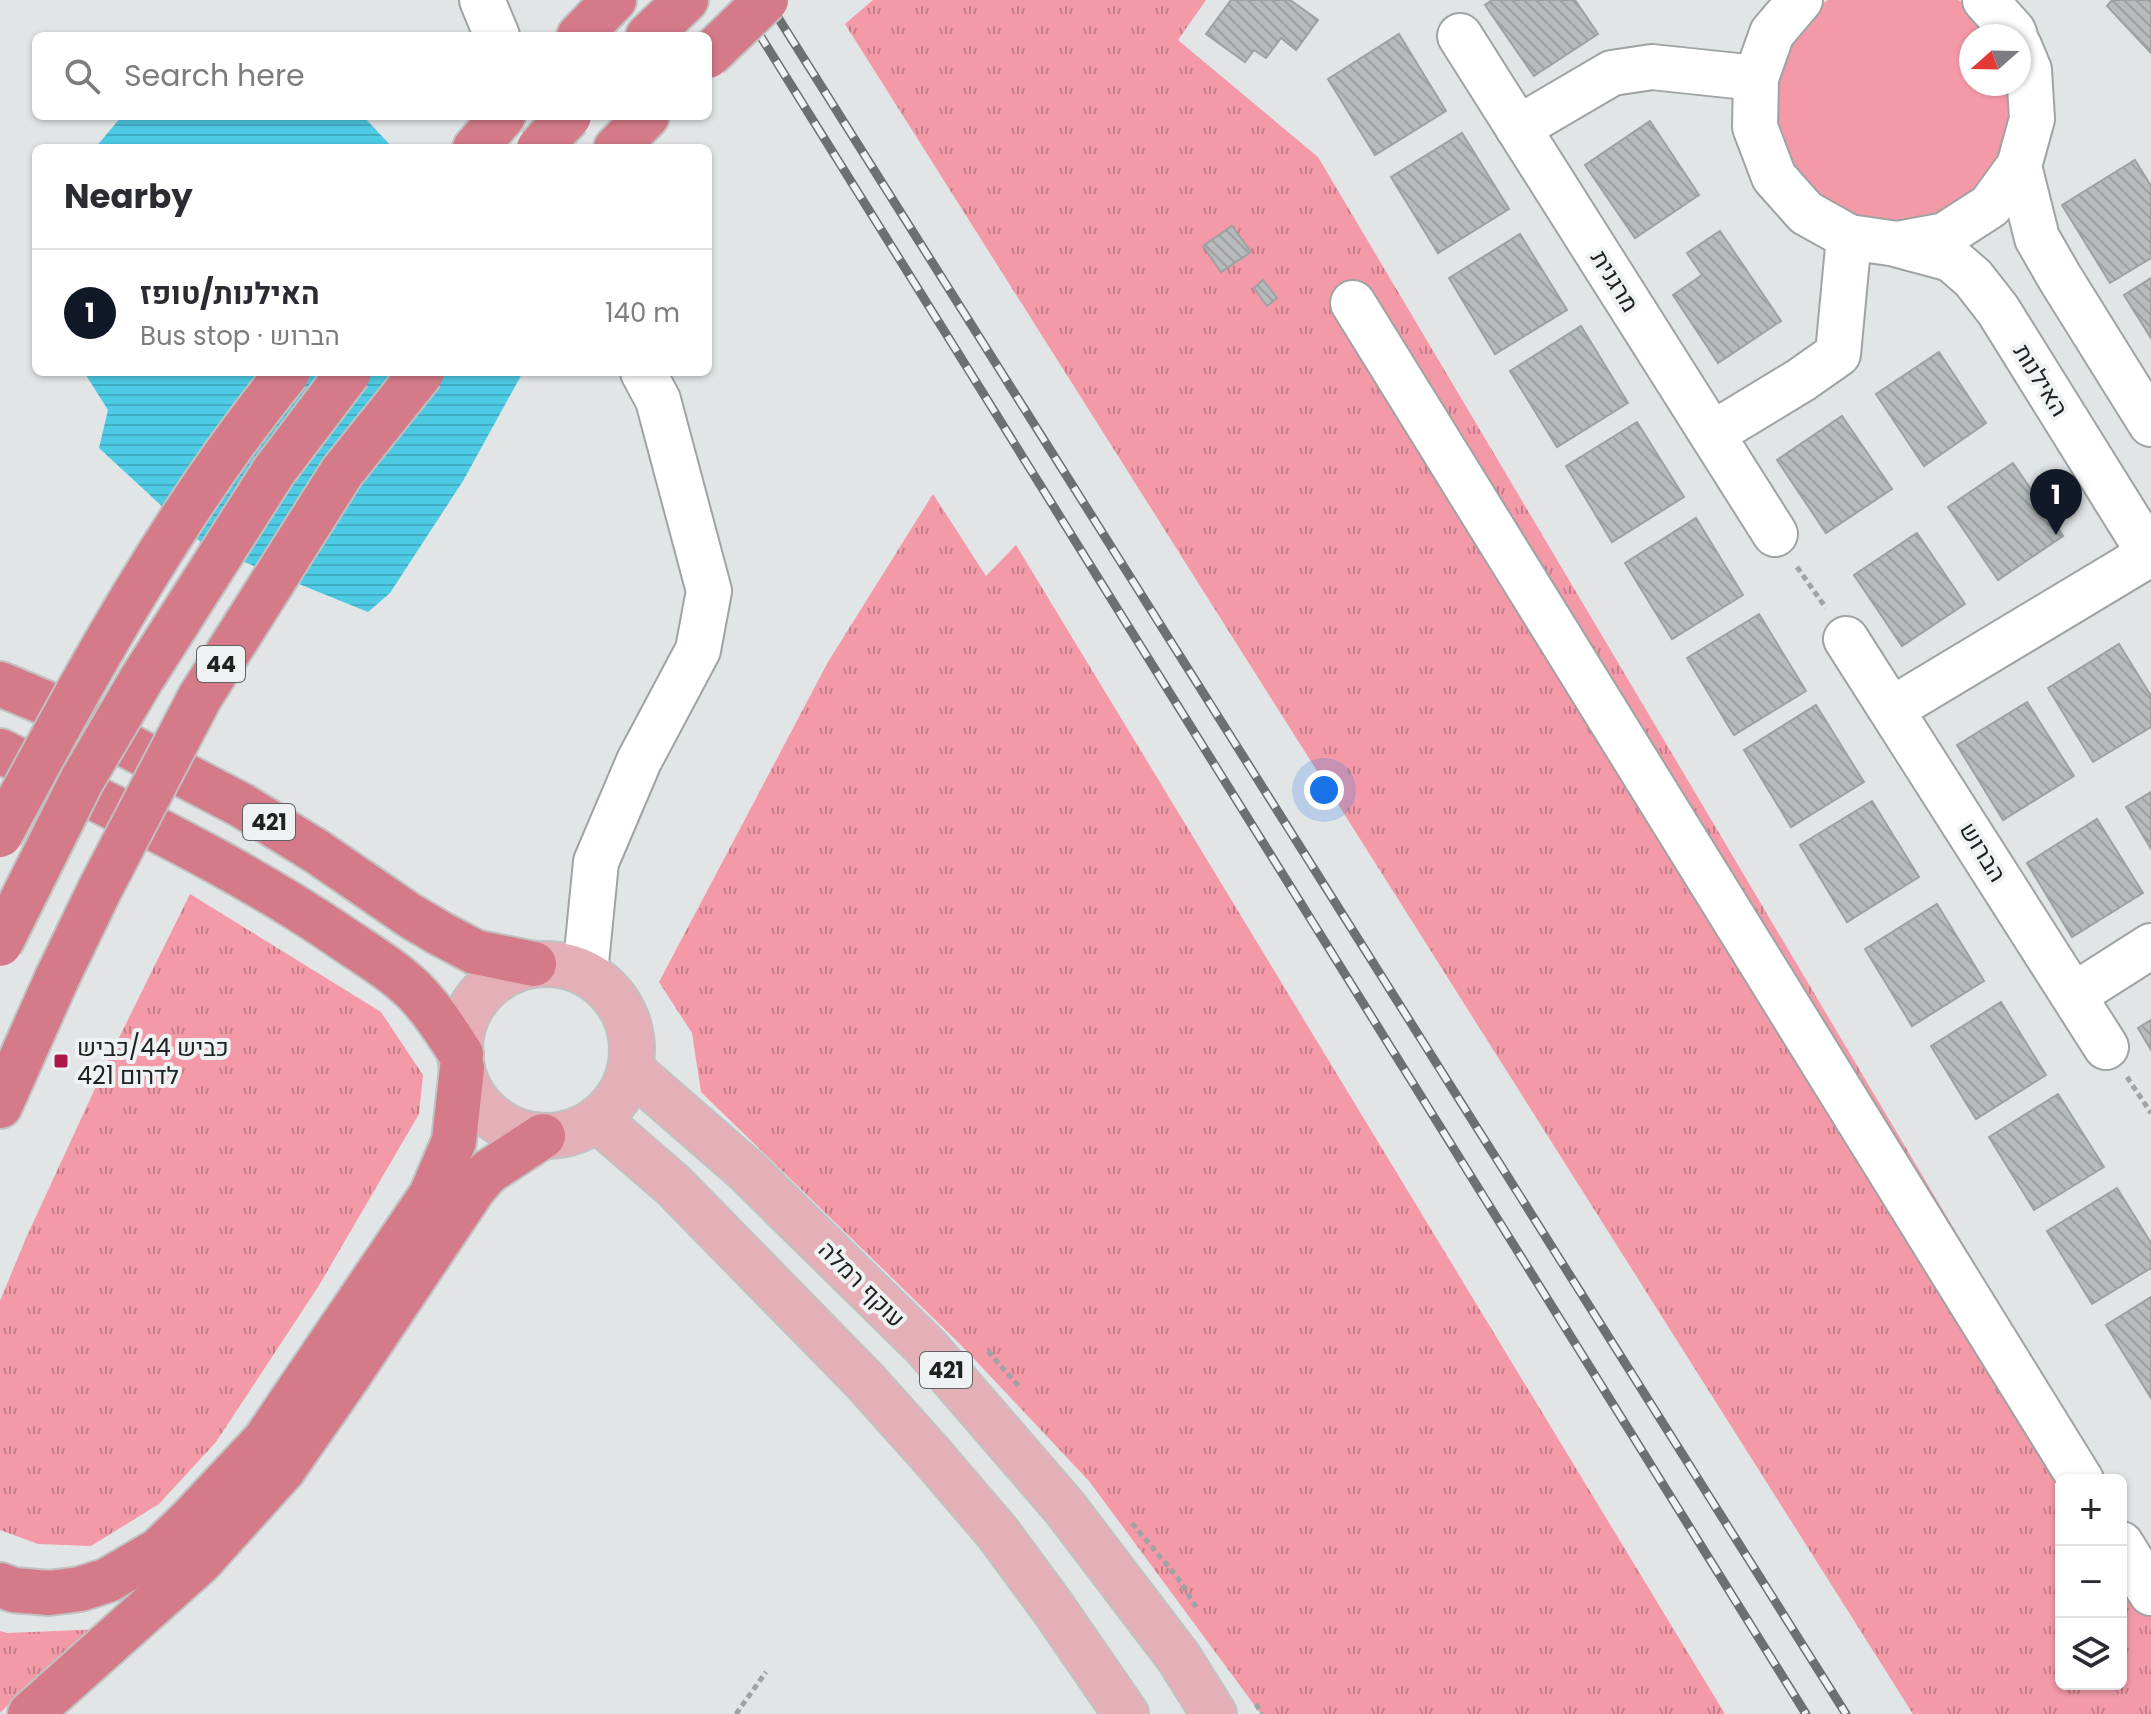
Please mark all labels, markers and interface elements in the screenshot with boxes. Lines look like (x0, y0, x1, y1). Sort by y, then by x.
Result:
north arrow (1959, 24, 2031, 96)
search box (32, 32, 712, 120)
icon: search (60, 54, 104, 98)
text: Search here (124, 54, 305, 97)
text: Nearby (64, 172, 193, 220)
street label: מרגנית (1583, 244, 1647, 318)
text: האילנות/טופז (140, 272, 320, 315)
text: 1 (85, 295, 95, 331)
text: 140 m (605, 295, 680, 331)
text: Bus stop · הברוש (140, 318, 340, 354)
street label: האילנות (2006, 337, 2076, 423)
pin: 1 (2030, 469, 2082, 535)
road number: 44 (197, 646, 245, 682)
your location (1304, 770, 1344, 810)
road number: 421 (243, 804, 295, 840)
street label: הברוש (1952, 816, 2014, 888)
place label: כביש 44/כביש 421 לדרום (77, 1031, 229, 1092)
marker: כביש 44/כביש 421 לדרום (52, 1052, 70, 1070)
street label: עוקף רמלה (811, 1233, 913, 1335)
road number: 421 (920, 1352, 972, 1388)
map controls (2055, 1474, 2127, 1690)
button: + (2055, 1474, 2127, 1546)
button: − (2055, 1546, 2127, 1618)
button: layers (2055, 1618, 2127, 1690)

